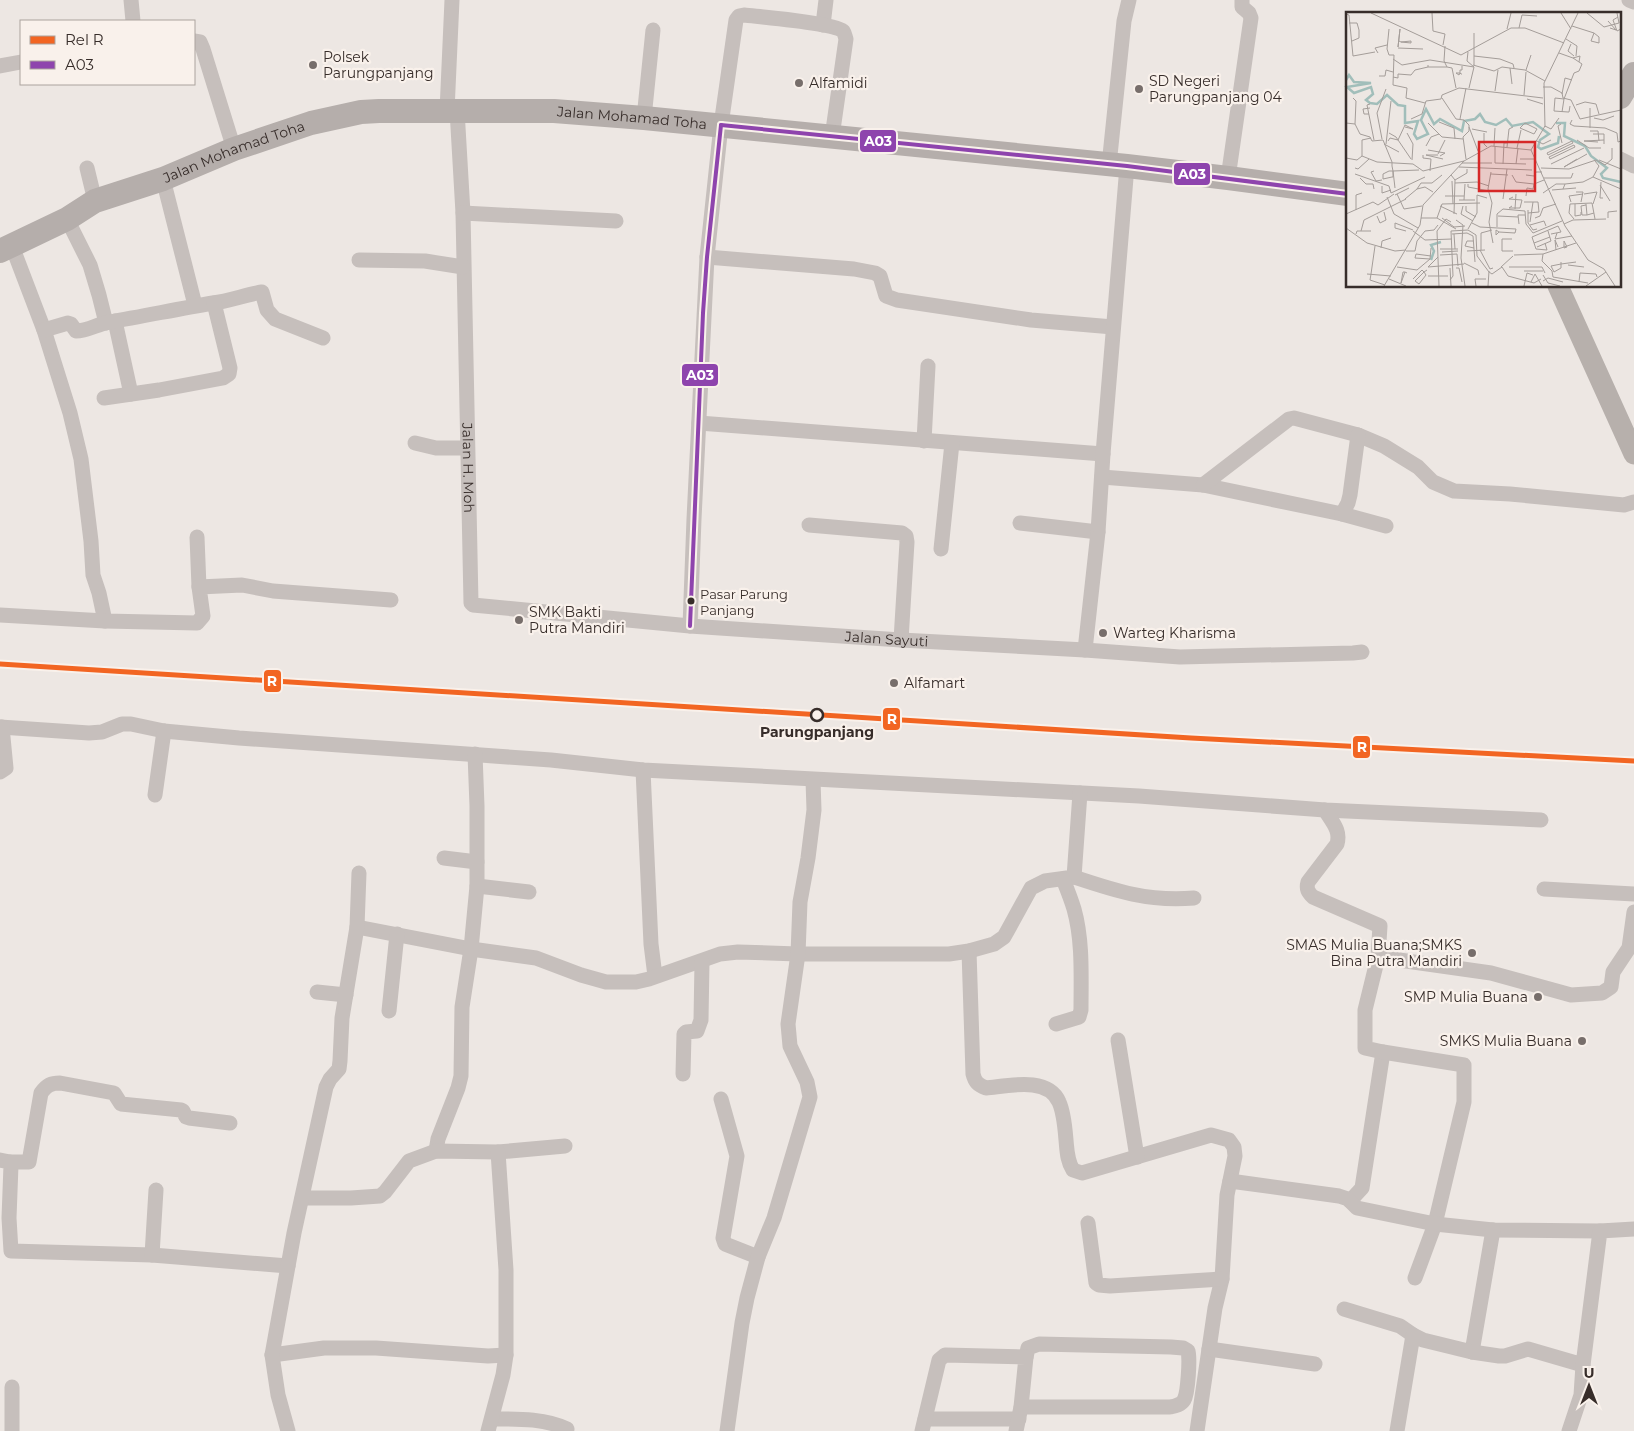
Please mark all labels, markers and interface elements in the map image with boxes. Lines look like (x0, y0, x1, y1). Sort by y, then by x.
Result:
inset map (1346, 12, 1622, 288)
legend (20, 20, 195, 85)
text: Rel R (65, 30, 104, 49)
place label: Polsek Parungpanjang (323, 48, 434, 82)
text: A03 (65, 55, 94, 74)
marker: Polsek Parungpanjang (307, 59, 319, 71)
place label: SD Negeri Parungpanjang 04 (1149, 72, 1282, 106)
place label: Alfamidi (809, 74, 868, 92)
marker: Alfamidi (793, 77, 805, 89)
marker: SD Negeri Parungpanjang 04 (1133, 83, 1145, 95)
street label: Jalan Mohamad Toha (555, 102, 708, 133)
street label: Jalan Mohamad Toha (159, 117, 307, 187)
line badge: A03 (859, 129, 897, 153)
text: A03 (863, 132, 892, 150)
line badge: A03 (1173, 162, 1211, 186)
text: A03 (1177, 165, 1206, 183)
line badge: A03 (681, 363, 719, 387)
text: A03 (685, 366, 714, 384)
street label: Jalan H. Moh (458, 422, 478, 513)
place label: Pasar Parung Panjang (700, 586, 788, 618)
marker: Pasar Parung Panjang (686, 596, 696, 606)
place label: SMK Bakti Putra Mandiri (529, 603, 625, 637)
marker: SMK Bakti Putra Mandiri (513, 614, 525, 626)
place label: Warteg Kharisma (1113, 624, 1236, 642)
street label: Jalan Sayuti (843, 627, 929, 650)
marker: Warteg Kharisma (1097, 627, 1109, 639)
line badge: R (263, 669, 282, 693)
text: R (267, 672, 277, 690)
place label: Alfamart (904, 674, 966, 692)
marker: Alfamart (888, 677, 900, 689)
line badge: R (882, 707, 901, 731)
marker: Parungpanjang (810, 708, 824, 722)
text: R (887, 710, 897, 728)
place label: Parungpanjang (760, 723, 874, 741)
line badge: R (1352, 735, 1371, 759)
text: R (1357, 738, 1367, 756)
place label: SMAS Mulia Buana;SMKS Bina Putra Mandiri (1286, 936, 1462, 970)
marker: SMAS Mulia Buana;SMKS Bina Putra Mandiri (1466, 947, 1478, 959)
place label: SMP Mulia Buana (1404, 988, 1528, 1006)
marker: SMP Mulia Buana (1532, 991, 1544, 1003)
place label: SMKS Mulia Buana (1440, 1032, 1572, 1050)
marker: SMKS Mulia Buana (1576, 1035, 1588, 1047)
north arrow (1564, 1361, 1614, 1411)
text: U (1583, 1364, 1595, 1382)

